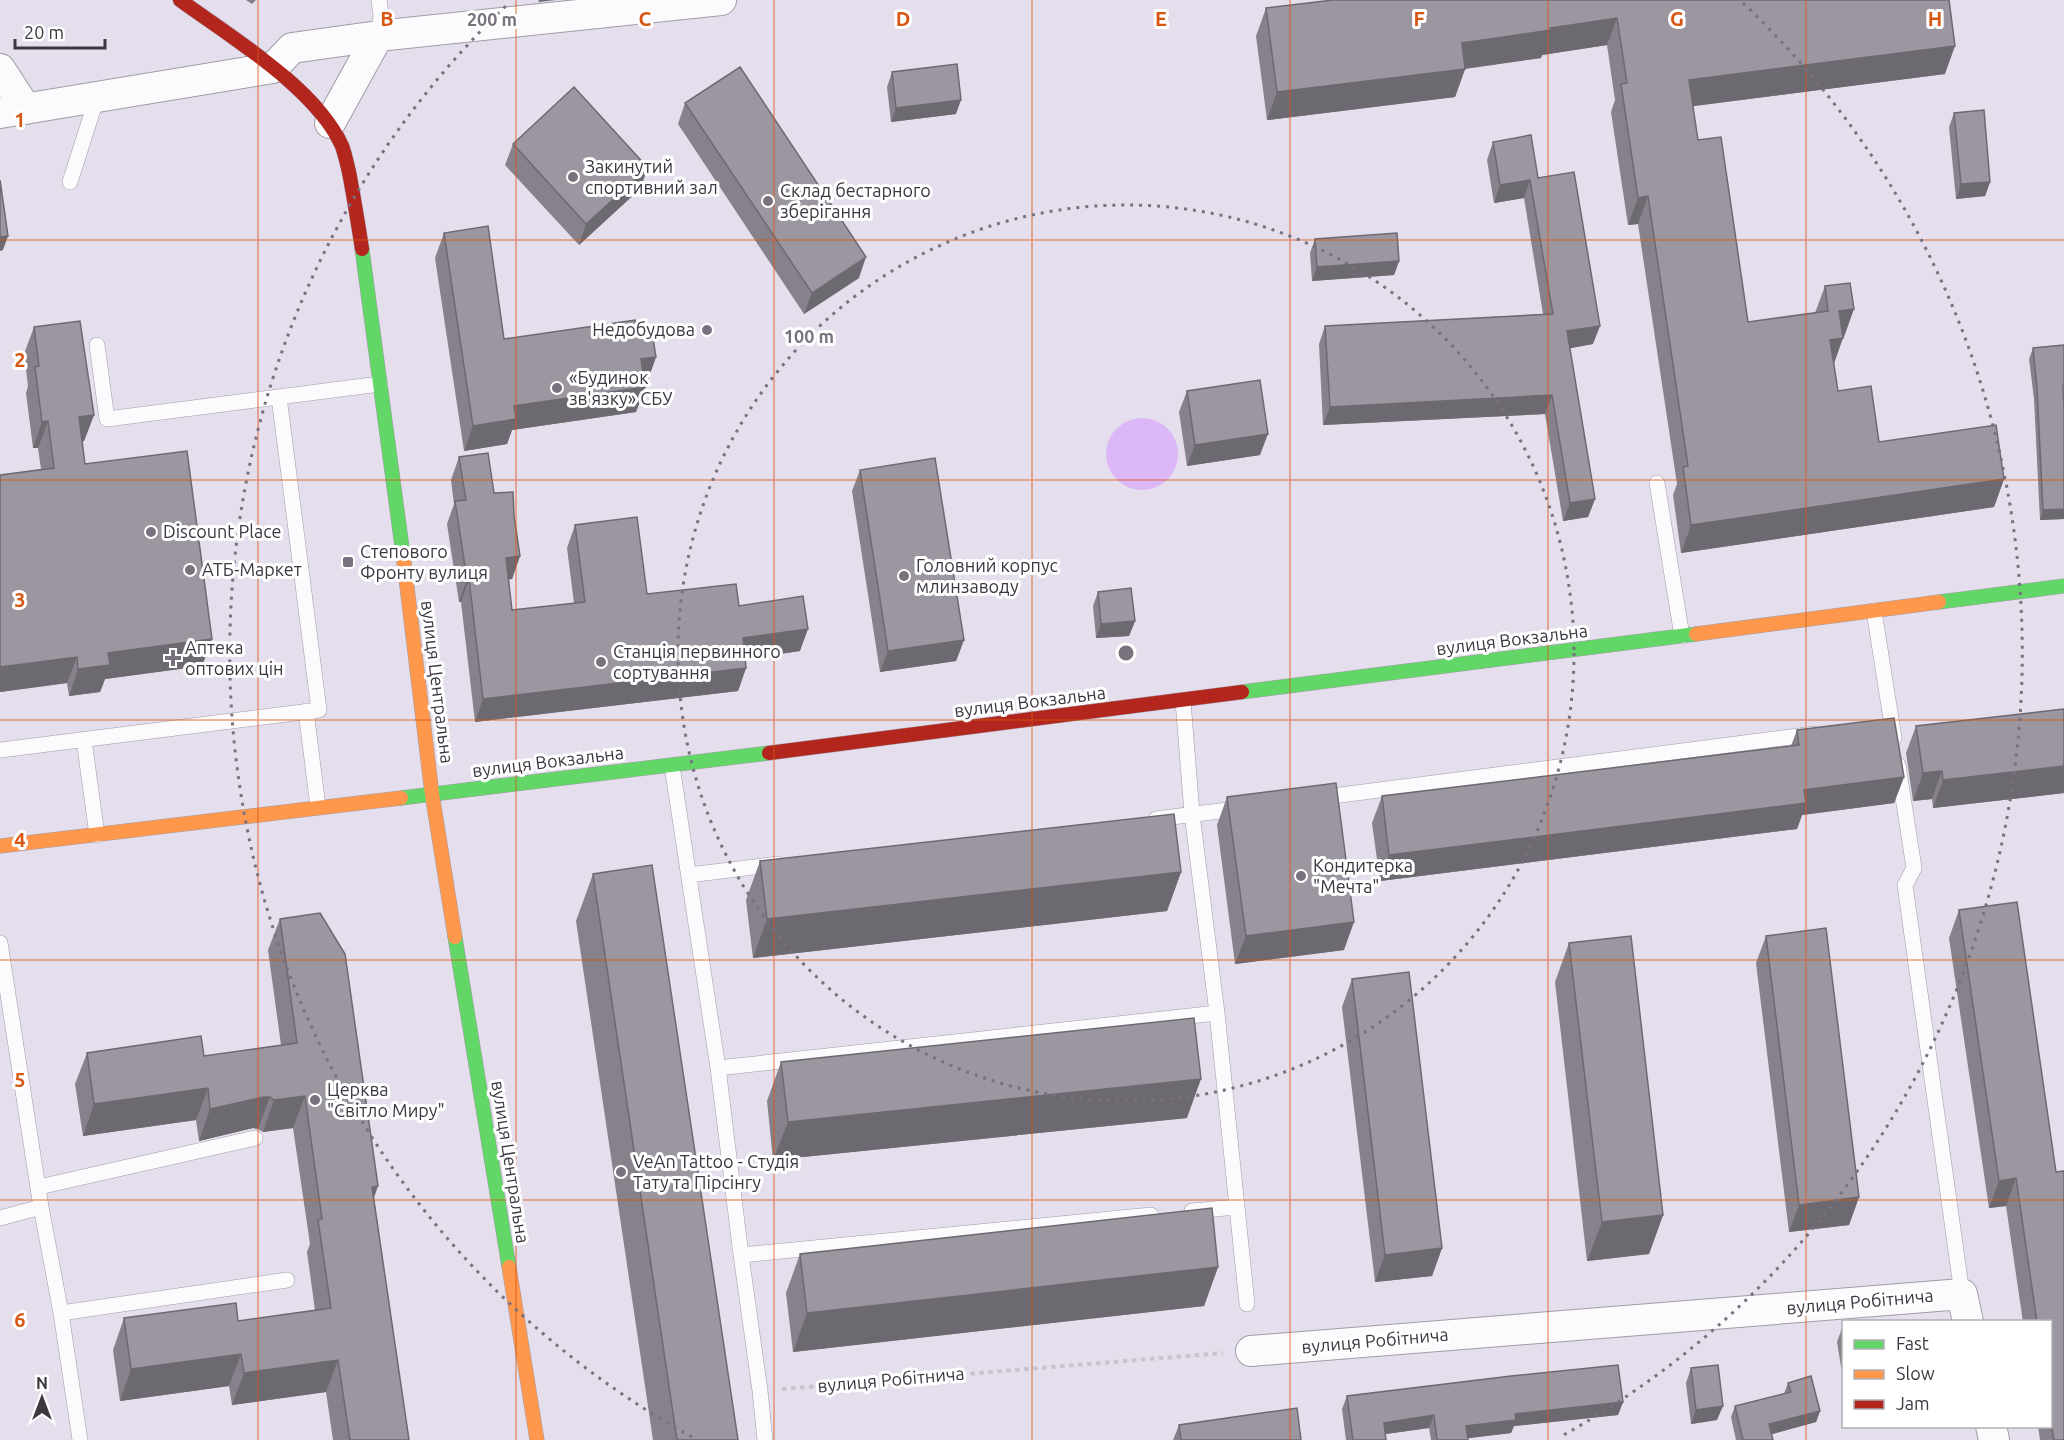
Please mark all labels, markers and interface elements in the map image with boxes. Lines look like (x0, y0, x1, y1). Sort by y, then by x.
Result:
text: B (380, 7, 394, 30)
text: C (639, 7, 652, 30)
text: D (896, 7, 910, 30)
text: E (1155, 7, 1167, 30)
text: F (1413, 7, 1425, 30)
text: G (1670, 7, 1684, 30)
text: H (1928, 7, 1942, 30)
text: 200 m (467, 9, 517, 29)
scale bar (15, 12, 105, 50)
text: 20 m (24, 22, 64, 42)
text: 1 (14, 108, 26, 131)
place label: Закинутий спортивний зал (585, 156, 718, 197)
marker: Закинутий спортивний зал (566, 170, 580, 184)
place label: Склад бестарного зберігання (780, 180, 931, 221)
marker: Склад бестарного зберігання (761, 194, 775, 208)
place label: Недобудова (592, 319, 695, 339)
marker: Недобудова (700, 323, 714, 337)
text: 100 m (784, 326, 834, 346)
text: 2 (14, 348, 26, 371)
place label: «Будинок зв'язку» СБУ (569, 367, 672, 408)
marker: «Будинок зв'язку» СБУ (550, 381, 564, 395)
place label: Discount Place (163, 521, 282, 541)
marker: Discount Place (144, 525, 158, 539)
place label: Степового Фронту вулиця (360, 541, 488, 582)
marker: Степового Фронту вулиця (341, 555, 355, 569)
place label: Головний корпус млинзаводу (916, 555, 1058, 596)
place label: АТБ-Маркет (202, 559, 302, 579)
marker: АТБ-Маркет (183, 563, 197, 577)
marker: Головний корпус млинзаводу (897, 569, 911, 583)
text: 3 (14, 588, 26, 611)
street label: вулиця Центральна (418, 599, 458, 765)
street label: вулиця Вокзальна (1435, 620, 1589, 658)
place label: Аптека оптових цін (185, 637, 284, 678)
place label: Станція первинного сортування (613, 641, 781, 682)
centre of rings (1116, 643, 1136, 663)
marker: Аптека оптових цін (166, 651, 180, 665)
marker: Станція первинного сортування (594, 655, 608, 669)
street label: вулиця Вокзальна (953, 682, 1107, 720)
street label: вулиця Вокзальна (471, 742, 625, 780)
text: 4 (14, 828, 26, 851)
place label: Кондитерка "Мечта" (1313, 855, 1413, 896)
marker: Кондитерка "Мечта" (1294, 869, 1308, 883)
text: 5 (14, 1068, 26, 1091)
place label: Церква "Світло Миру" (327, 1079, 445, 1120)
street label: вулиця Центральна (488, 1079, 534, 1245)
marker: Церква "Світло Миру" (308, 1093, 322, 1107)
place label: VeAn Tattoo - Студія Тату та Пірсінгу (633, 1151, 799, 1192)
marker: VeAn Tattoo - Студія Тату та Пірсінгу (614, 1165, 628, 1179)
street label: вулиця Робітнича (1786, 1285, 1934, 1317)
text: 6 (14, 1308, 26, 1331)
legend (1842, 1320, 2052, 1428)
street label: вулиця Робітнича (1301, 1324, 1449, 1356)
text: Fast (1896, 1333, 1929, 1353)
street label: вулиця Робітнича (817, 1363, 965, 1395)
text: Slow (1896, 1363, 1935, 1383)
north arrow (12, 1368, 72, 1428)
text: N (36, 1374, 48, 1392)
text: Jam (1896, 1393, 1930, 1413)

